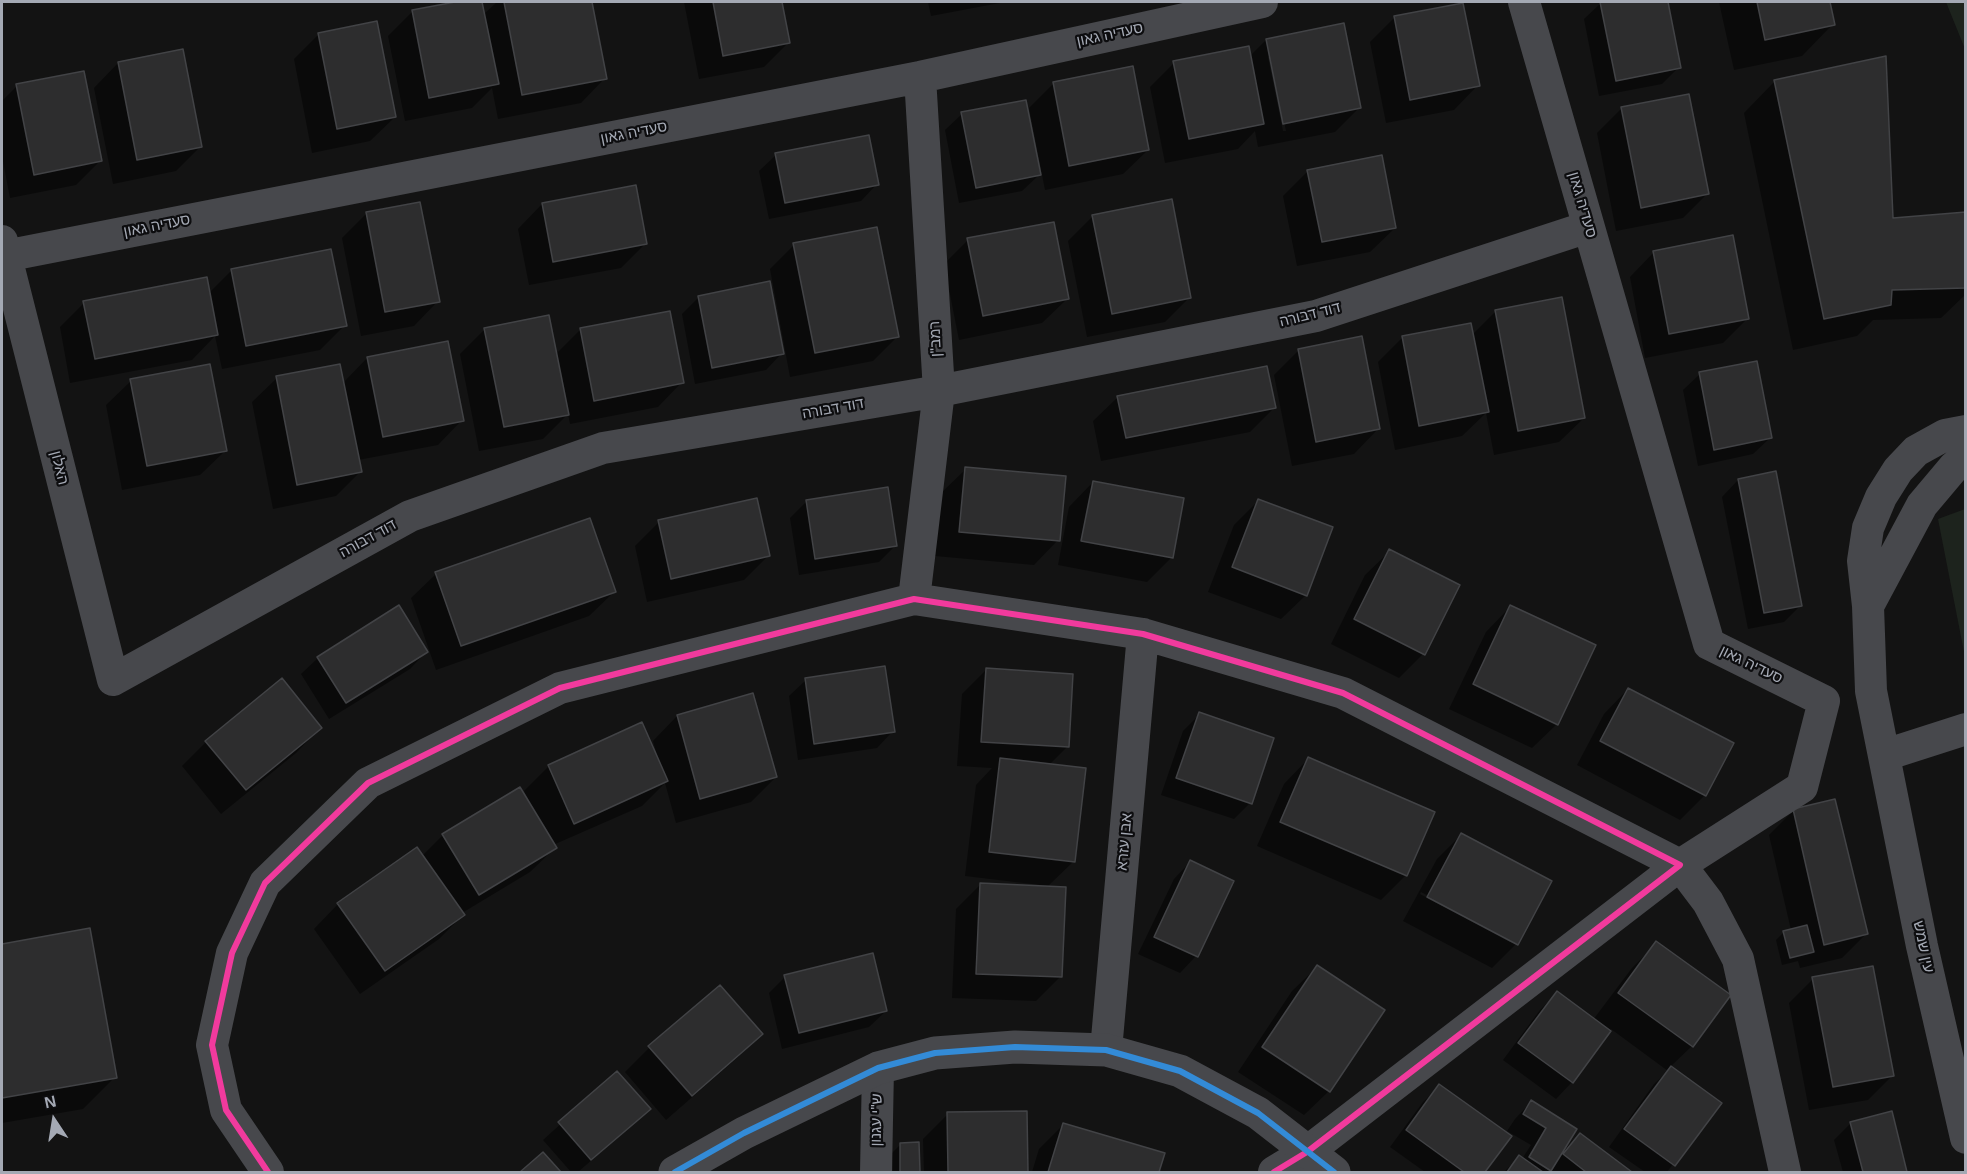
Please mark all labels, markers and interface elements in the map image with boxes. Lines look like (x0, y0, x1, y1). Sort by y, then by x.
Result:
street label: סעדיה גאון (1075, 19, 1145, 51)
street label: סעדיה גאון (599, 118, 669, 148)
street label: סעדיה גאון (1564, 170, 1600, 240)
street label: סעדיה גאון (122, 211, 192, 241)
street label: דוד דבורה (1278, 299, 1342, 331)
street label: רמב"ן (926, 321, 946, 357)
street label: דוד דבורה (801, 395, 865, 423)
street label: האלון (46, 449, 72, 487)
street label: דוד דבורה (336, 516, 400, 562)
street label: סעדיה גאון (1717, 642, 1785, 688)
street label: אבן עזרא (1114, 813, 1136, 871)
street label: עין שמש (1909, 919, 1937, 975)
north arrow (24, 1090, 84, 1150)
text: N (43, 1092, 58, 1111)
street label: ש"י עגנון (868, 1093, 886, 1147)

